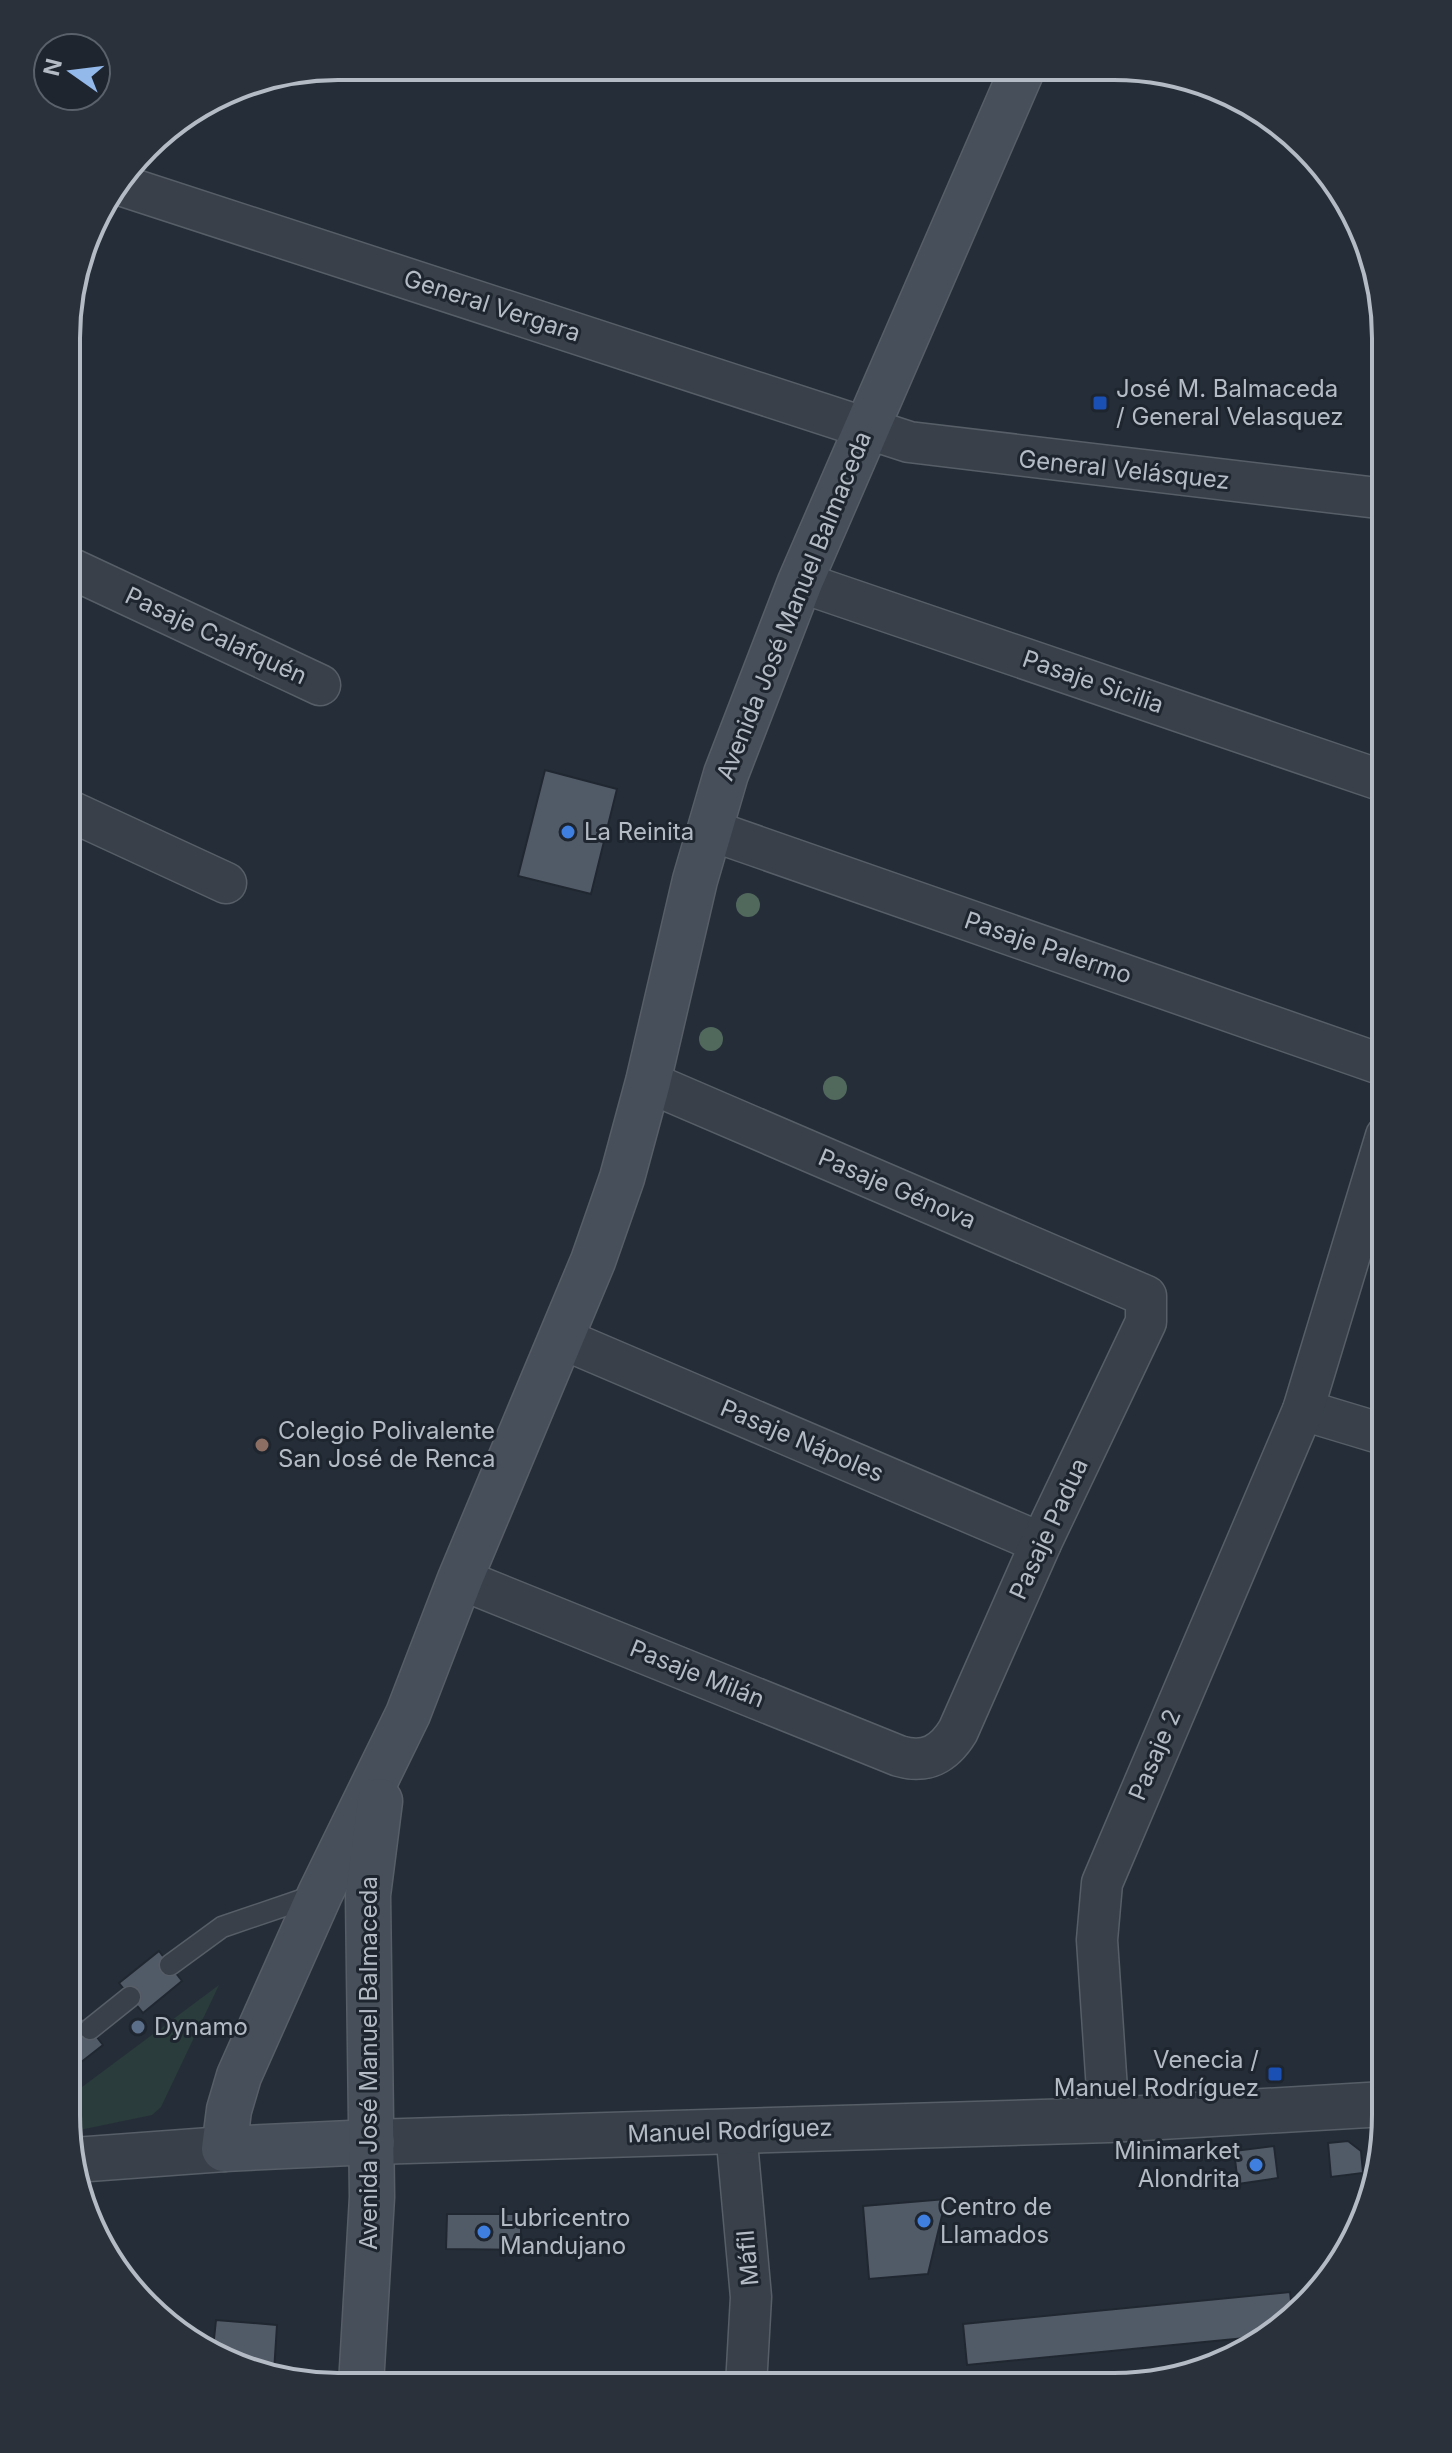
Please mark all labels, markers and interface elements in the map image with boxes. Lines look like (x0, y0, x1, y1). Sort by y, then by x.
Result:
north arrow (32, 32, 112, 112)
text: N (38, 56, 67, 78)
street label: General Vergara (400, 263, 584, 348)
place label: José M. Balmaceda / General Velasquez (1116, 374, 1344, 431)
marker: José M. Balmaceda / General Velasquez (1091, 394, 1109, 412)
street label: Avenida José Manuel Balmaceda (710, 427, 877, 785)
street label: General Velásquez (1017, 444, 1231, 495)
street label: Pasaje Calafquén (121, 581, 312, 690)
street label: Pasaje Sicilia (1019, 644, 1168, 719)
place label: La Reinita (584, 817, 694, 846)
marker: La Reinita (559, 823, 577, 841)
street label: Pasaje Palermo (961, 905, 1136, 990)
street label: Pasaje Génova (814, 1142, 980, 1235)
street label: Pasaje Nápoles (716, 1393, 888, 1488)
place label: Colegio Polivalente San José de Renca (278, 1416, 495, 1473)
marker: Colegio Polivalente San José de Renca (253, 1436, 271, 1454)
street label: Pasaje Padua (1003, 1453, 1094, 1604)
street label: Pasaje Milán (626, 1633, 769, 1714)
street label: Pasaje 2 (1122, 1705, 1187, 1805)
street label: Avenida José Manuel Balmaceda (354, 1876, 383, 2250)
place label: Dynamo (154, 2012, 248, 2041)
marker: Dynamo (129, 2018, 147, 2036)
place label: Venecia / Manuel Rodríguez (1054, 2045, 1259, 2102)
marker: Venecia / Manuel Rodríguez (1266, 2065, 1284, 2083)
street label: Manuel Rodríguez (627, 2112, 833, 2149)
place label: Minimarket Alondrita (1114, 2136, 1240, 2193)
marker: Minimarket Alondrita (1247, 2156, 1265, 2174)
place label: Centro de Llamados (940, 2192, 1052, 2249)
place label: Lubricentro Mandujano (500, 2203, 630, 2260)
marker: Centro de Llamados (915, 2212, 933, 2230)
marker: Lubricentro Mandujano (475, 2223, 493, 2241)
street label: Máfil (731, 2229, 764, 2287)

